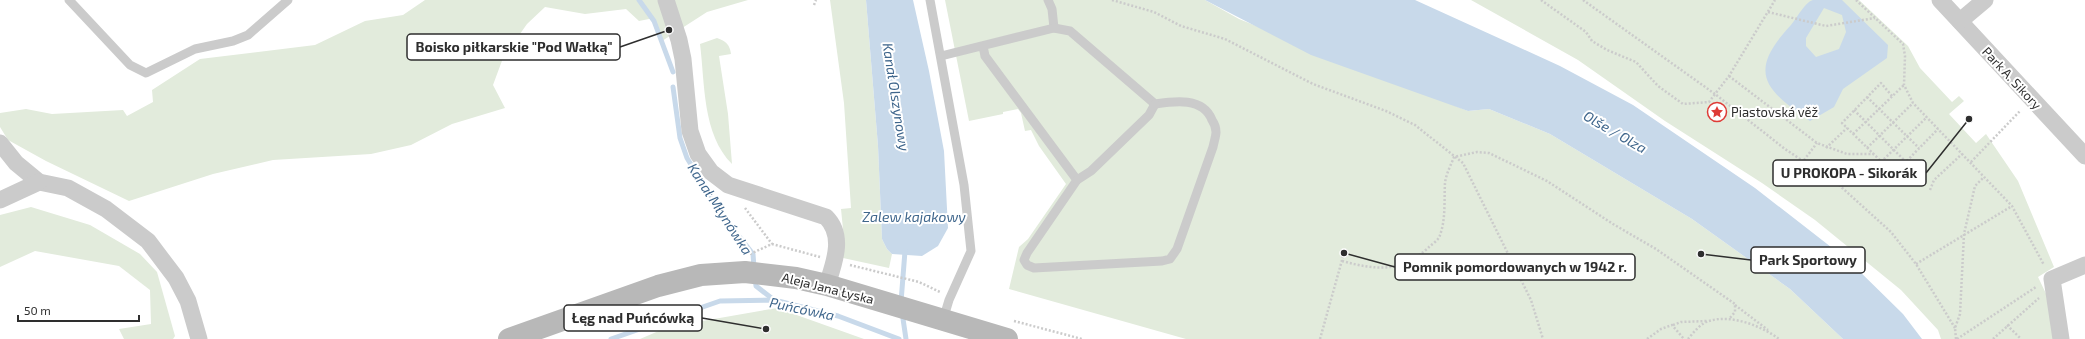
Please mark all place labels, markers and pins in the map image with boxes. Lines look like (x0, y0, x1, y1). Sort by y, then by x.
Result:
callout: Boisko piłkarskie "Pod Wałką" (407, 34, 620, 60)
place icon: Piastovská věž (1706, 101, 1728, 123)
place label: Piastovská věž (1731, 104, 1818, 120)
callout: U PROKOPA - Sikorák (1773, 160, 1926, 186)
callout: Park Sportowy (1751, 247, 1865, 273)
callout: Pomnik pomordowanych w 1942 r. (1395, 254, 1635, 280)
callout: Łęg nad Puńcówką (564, 305, 702, 331)

